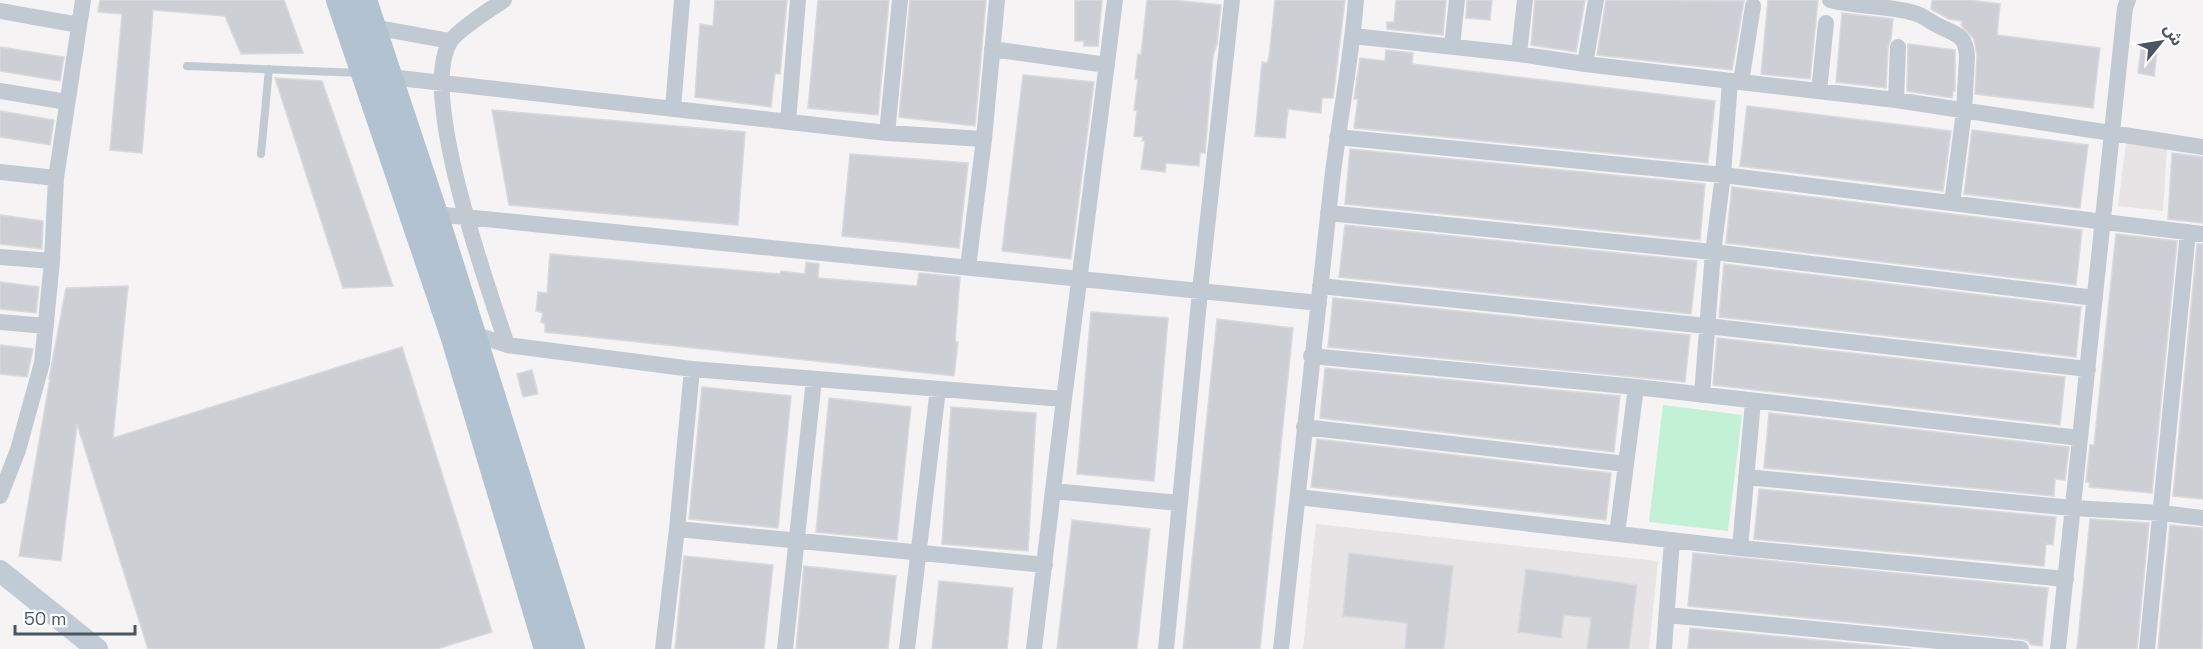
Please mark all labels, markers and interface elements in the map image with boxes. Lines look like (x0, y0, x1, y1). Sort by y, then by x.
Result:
north arrow (2131, 12, 2191, 72)
text: ش (2159, 20, 2188, 50)
scale bar (15, 598, 135, 636)
text: 50 m (24, 607, 66, 630)

